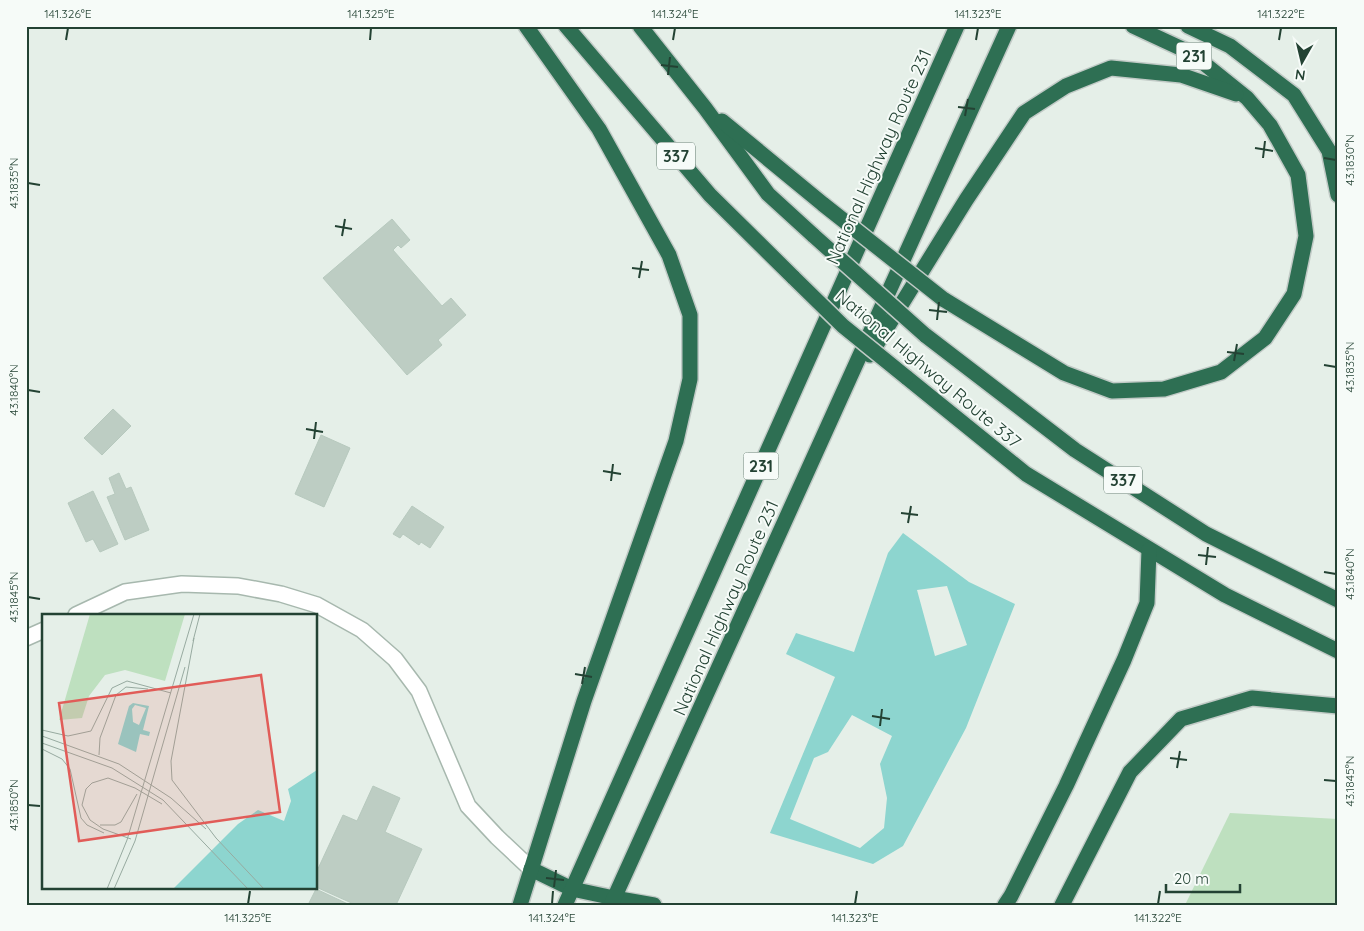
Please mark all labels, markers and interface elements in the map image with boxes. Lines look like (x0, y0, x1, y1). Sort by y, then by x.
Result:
text: 141.326°E (44, 6, 92, 21)
text: 141.325°E (347, 6, 395, 21)
text: 141.324°E (652, 6, 699, 21)
text: 141.323°E (954, 6, 1002, 21)
text: 141.322°E (1257, 6, 1305, 21)
north arrow (1276, 38, 1326, 88)
road number: 231 (1176, 42, 1212, 70)
street label: National Highway Route 231 (821, 46, 937, 268)
text: N (1294, 65, 1307, 85)
text: 43.1830°N (1342, 134, 1357, 186)
road number: 337 (657, 142, 695, 170)
text: 43.1835°N (6, 158, 21, 208)
street label: National Highway Route 337 (831, 284, 1026, 453)
text: 43.1835°N (1342, 342, 1357, 392)
text: 43.1840°N (6, 364, 21, 416)
road number: 231 (744, 452, 778, 480)
road number: 337 (1104, 466, 1142, 494)
street label: National Highway Route 231 (668, 497, 784, 719)
text: 43.1840°N (1342, 548, 1357, 600)
text: 43.1845°N (6, 572, 21, 622)
inset map (42, 614, 318, 888)
text: 43.1845°N (1342, 756, 1357, 806)
text: 43.1850°N (6, 779, 21, 831)
scale bar (1166, 861, 1240, 893)
text: 20 m (1174, 869, 1209, 888)
text: 141.325°E (224, 910, 272, 925)
text: 141.324°E (529, 910, 576, 925)
text: 141.323°E (831, 910, 879, 925)
text: 141.322°E (1134, 910, 1182, 925)

